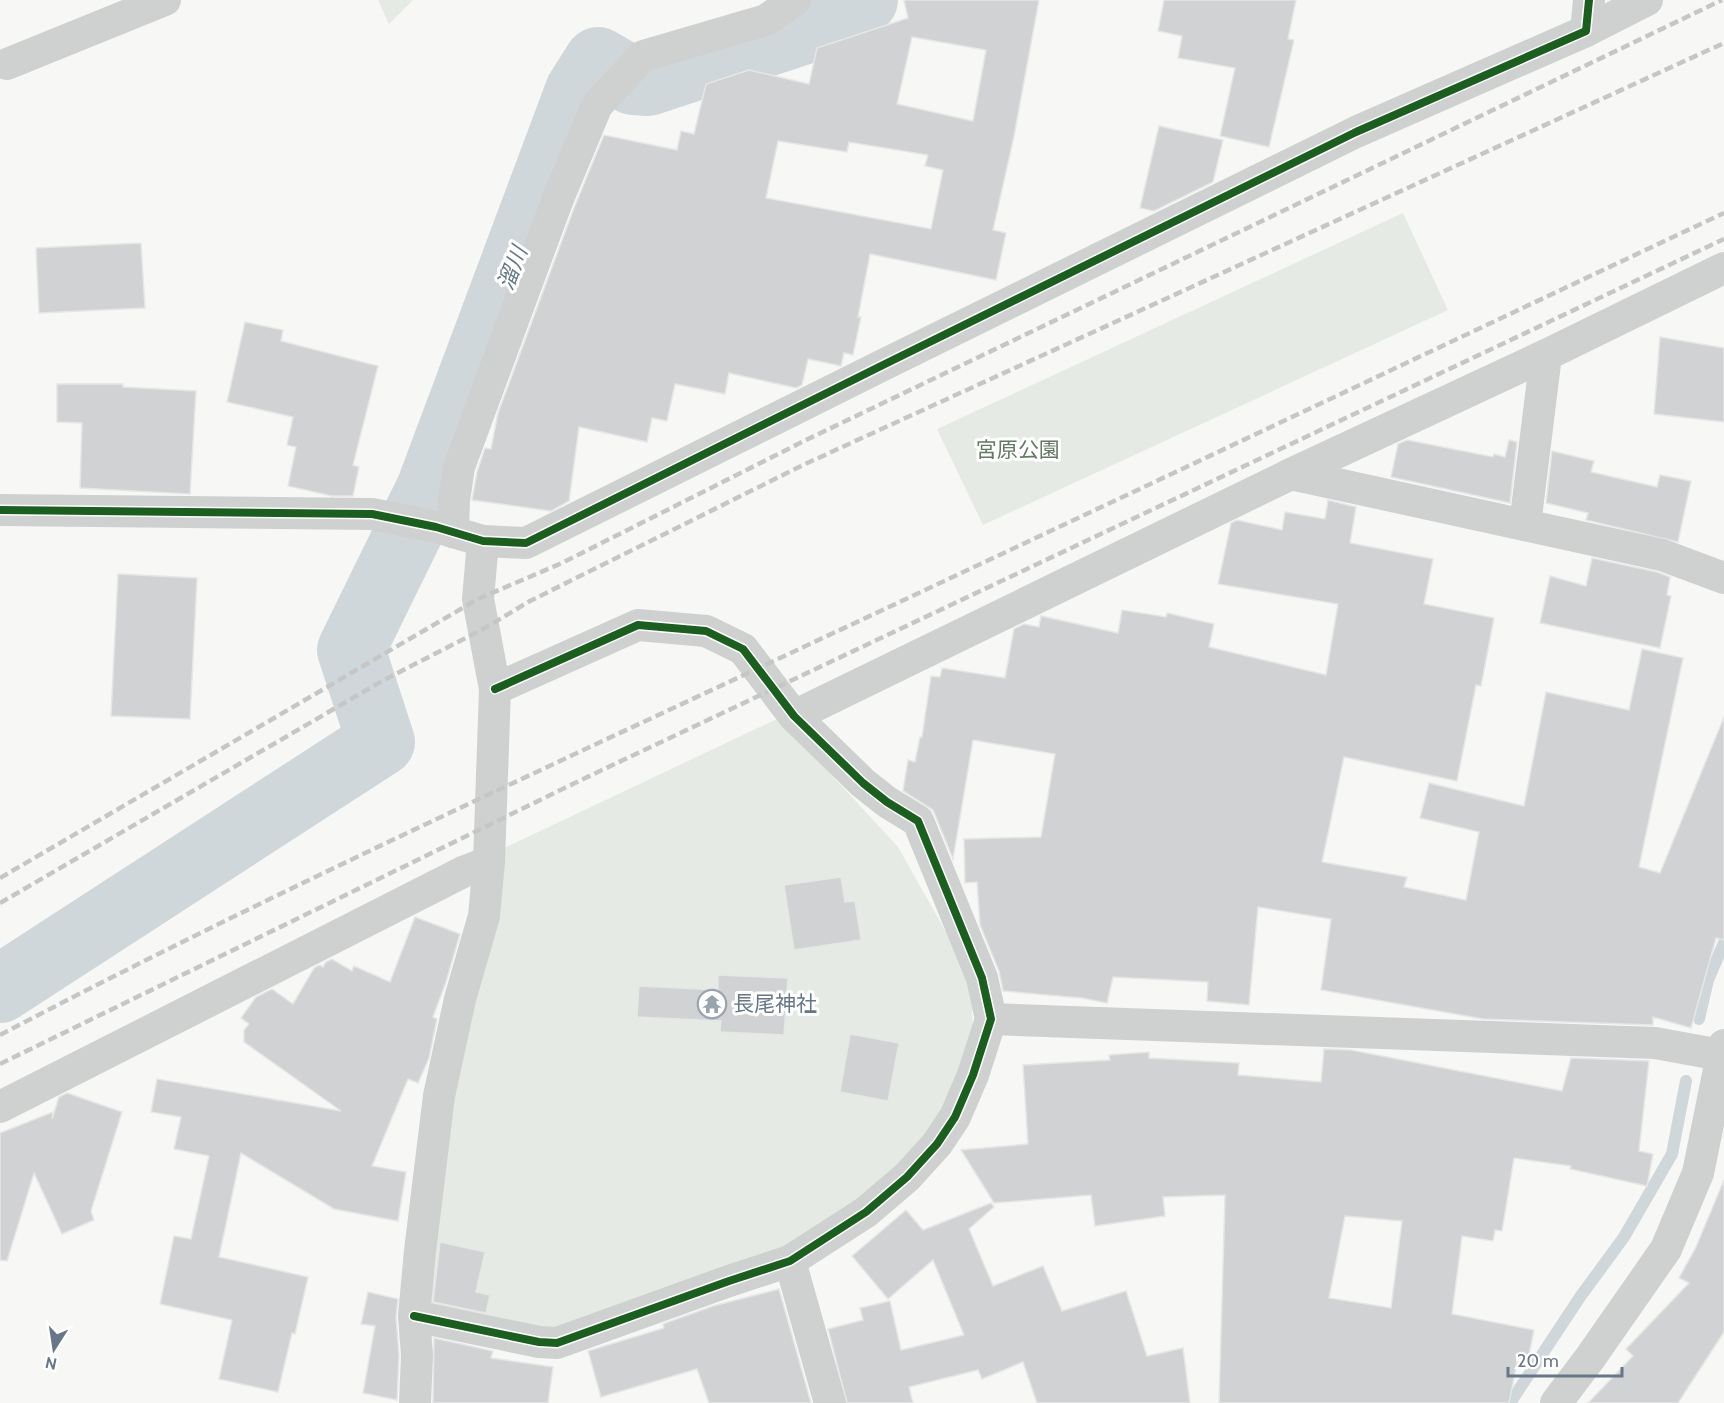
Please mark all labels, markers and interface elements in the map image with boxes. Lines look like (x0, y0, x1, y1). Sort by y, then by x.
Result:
water label: 溜川 (492, 241, 534, 294)
park label: 宮原公園 (976, 437, 1060, 462)
temple icon: 長尾神社 (696, 988, 728, 1020)
place label: 長尾神社 (733, 991, 817, 1016)
north arrow (24, 1319, 84, 1379)
scale bar (1508, 1340, 1622, 1378)
text: 20 m (1517, 1350, 1559, 1372)
text: N (43, 1353, 58, 1374)

